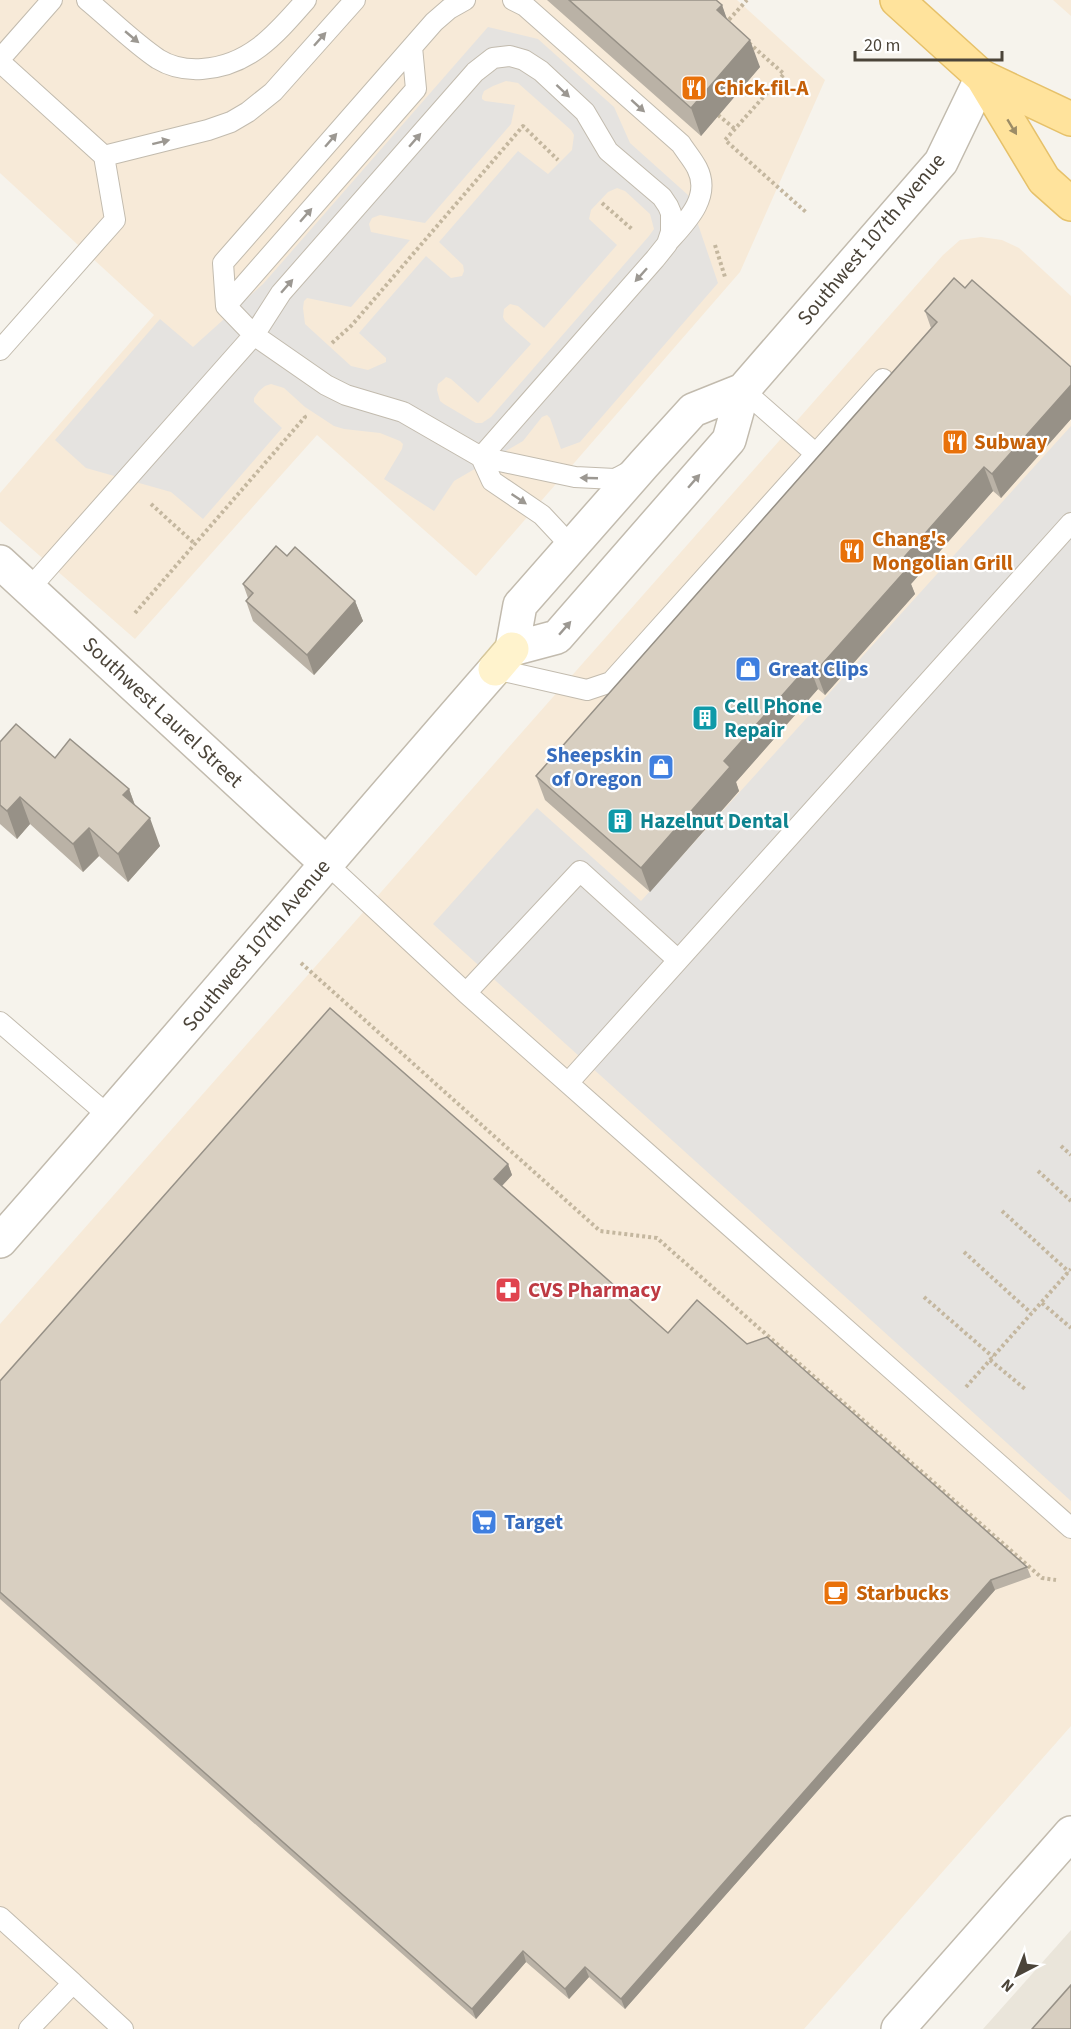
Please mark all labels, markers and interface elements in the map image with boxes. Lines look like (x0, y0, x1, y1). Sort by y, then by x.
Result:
scale bar (855, 24, 1002, 62)
one-way arrow (125, 31, 140, 43)
one-way arrow (313, 32, 327, 47)
text: 20 m (864, 33, 900, 58)
restaurant icon: Chick-fil-A (679, 73, 709, 103)
place label: Chick-fil-A (714, 73, 809, 103)
one-way arrow (555, 84, 570, 97)
one-way arrow (630, 99, 645, 113)
one-way arrow (1007, 119, 1017, 136)
one-way arrow (324, 133, 337, 148)
one-way arrow (408, 133, 421, 148)
one-way arrow (152, 137, 170, 147)
street label: Southwest 107th Avenue (790, 146, 952, 332)
one-way arrow (299, 208, 312, 223)
one-way arrow (635, 267, 648, 282)
one-way arrow (280, 278, 293, 294)
restaurant icon: Subway (940, 427, 970, 457)
place label: Subway (974, 427, 1048, 457)
one-way arrow (579, 473, 598, 483)
one-way arrow (687, 474, 700, 489)
one-way arrow (510, 493, 526, 505)
place label: Chang's Mongolian Grill (872, 524, 1013, 578)
restaurant icon: Chang's Mongolian Grill (837, 536, 867, 566)
one-way arrow (558, 620, 572, 635)
street label: Southwest Laurel Street (76, 630, 250, 794)
shop icon: Great Clips (733, 654, 763, 684)
place label: Great Clips (768, 654, 868, 684)
place label: Cell Phone Repair (724, 691, 822, 745)
building icon: Cell Phone Repair (690, 703, 720, 733)
place label: Sheepskin of Oregon (546, 740, 642, 794)
shop icon: Sheepskin of Oregon (646, 752, 676, 782)
building icon: Hazelnut Dental (605, 806, 635, 836)
place label: Hazelnut Dental (640, 806, 789, 836)
street label: Southwest 107th Avenue (175, 852, 337, 1038)
pharmacy icon: CVS Pharmacy (493, 1275, 523, 1305)
place label: CVS Pharmacy (528, 1275, 661, 1305)
supermarket icon: Target (469, 1507, 499, 1537)
place label: Target (504, 1507, 563, 1537)
cafe icon: Starbucks (821, 1578, 851, 1608)
place label: Starbucks (856, 1578, 949, 1608)
north arrow (987, 1945, 1047, 2005)
text: N (996, 1974, 1019, 1997)

